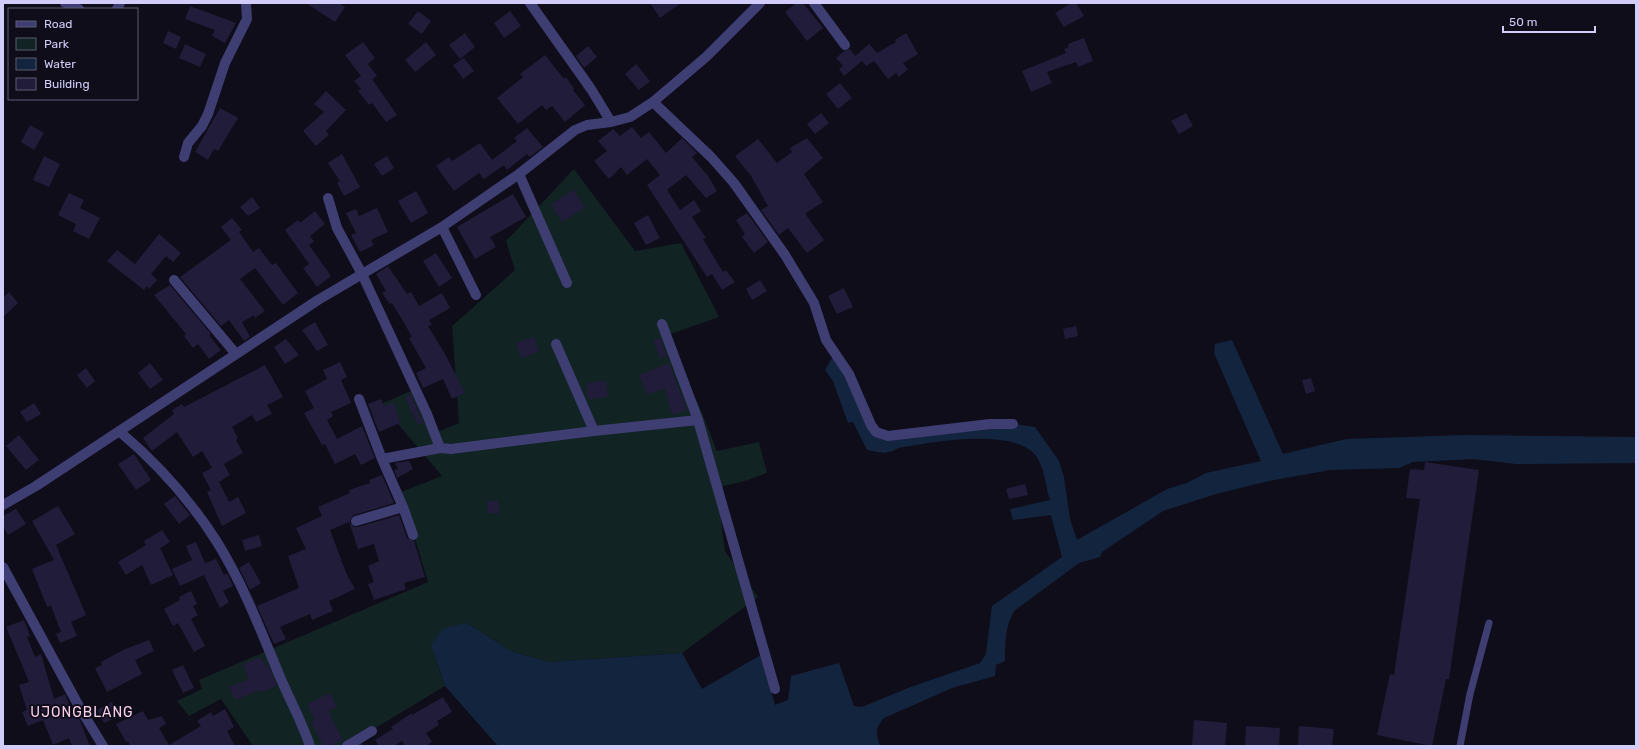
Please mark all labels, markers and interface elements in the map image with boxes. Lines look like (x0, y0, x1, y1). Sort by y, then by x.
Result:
legend (8, 8, 138, 100)
scale bar (1503, 8, 1595, 34)
text: 50 m (1509, 15, 1537, 29)
text: Road (44, 17, 72, 31)
text: Park (44, 37, 70, 51)
text: Water (44, 57, 76, 71)
text: Building (44, 77, 90, 91)
district label: UJONGBLANG (30, 704, 134, 721)

